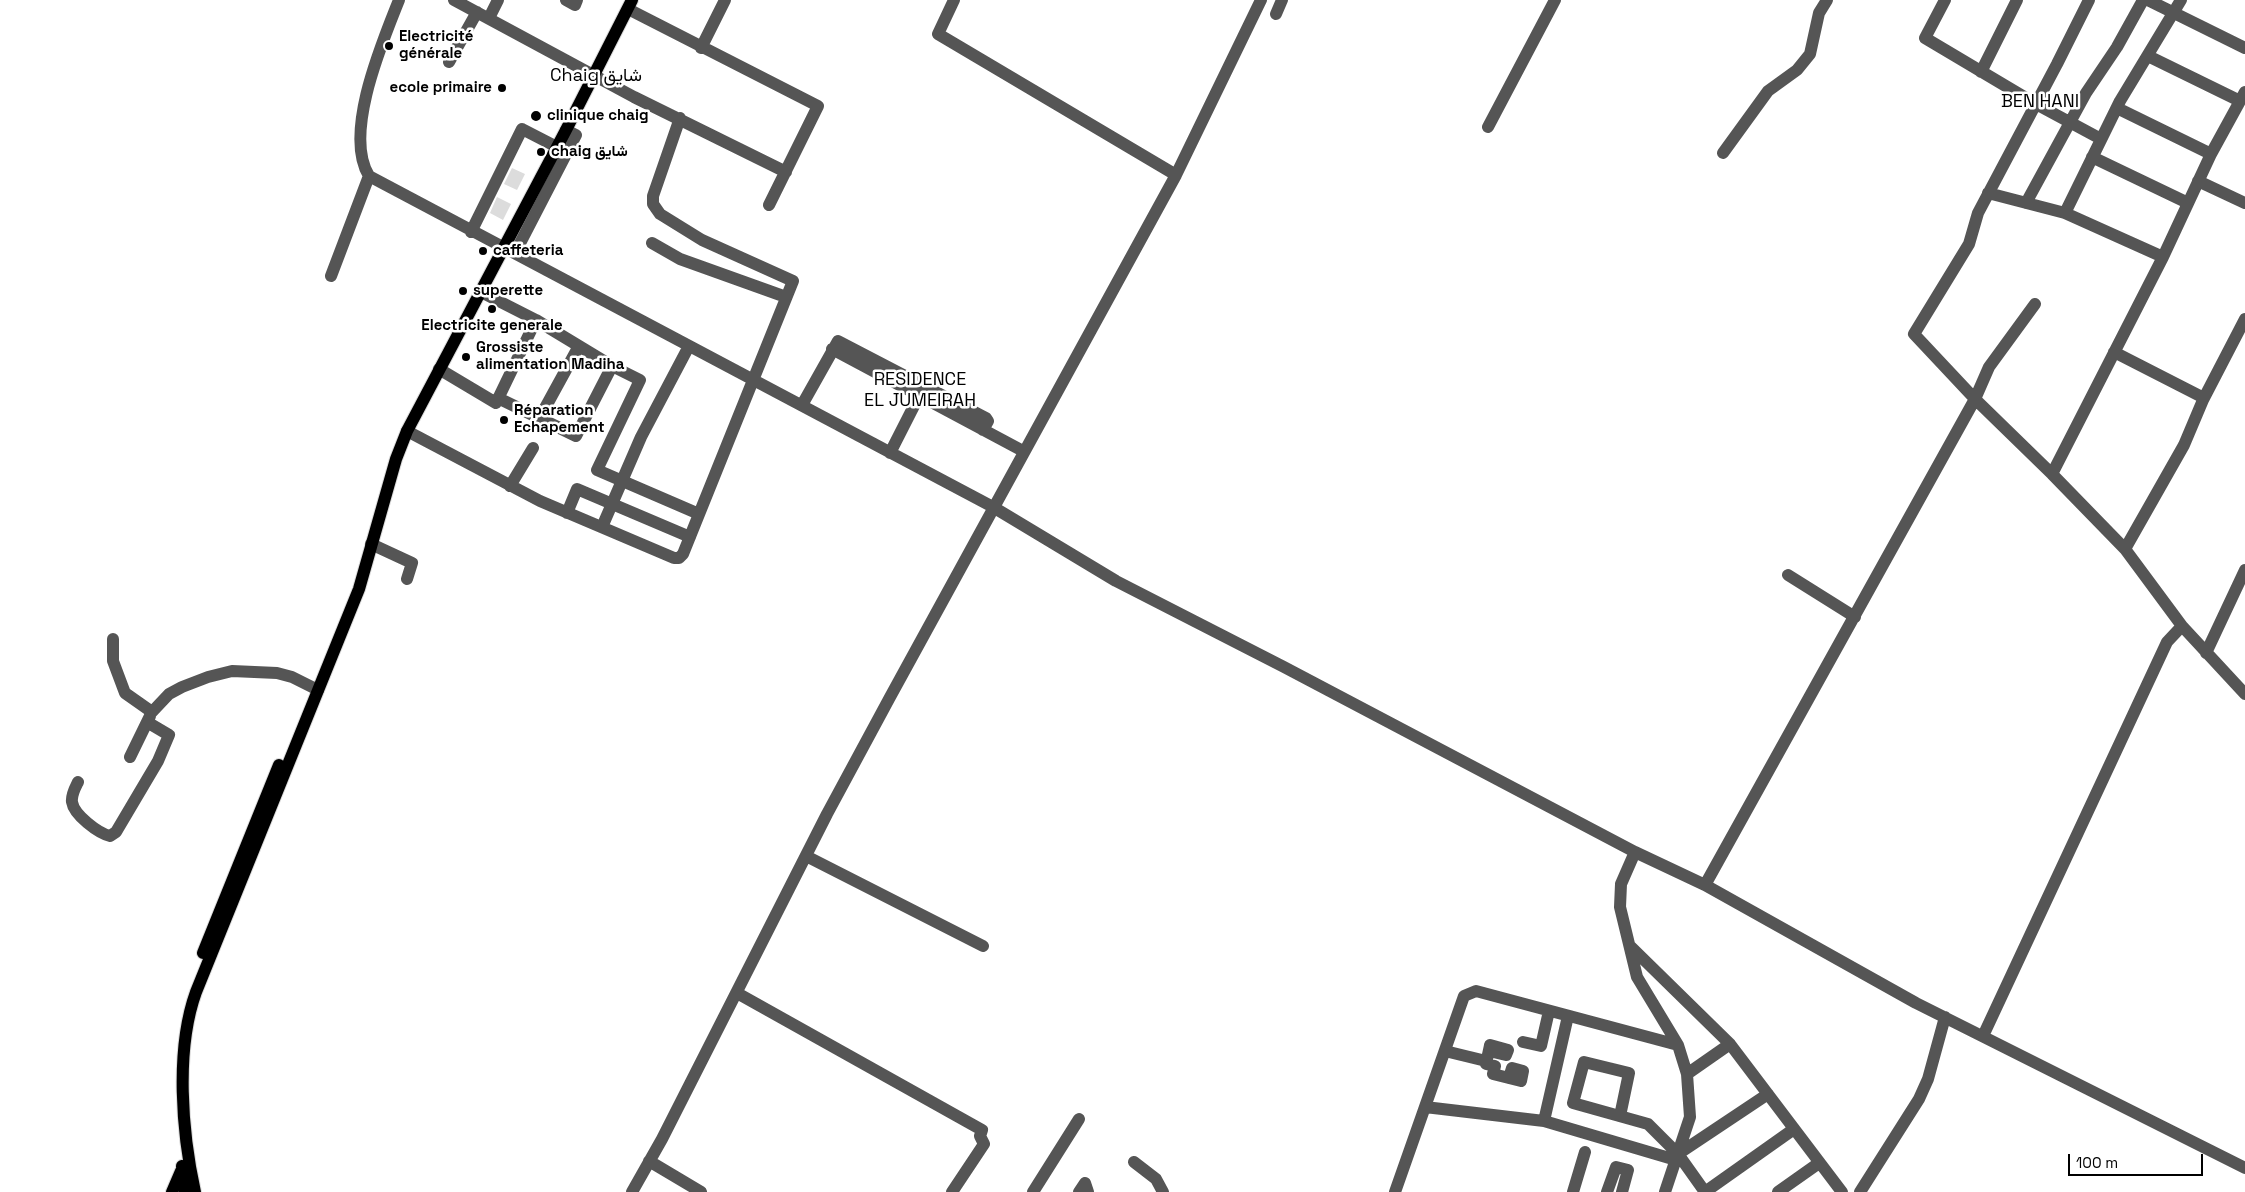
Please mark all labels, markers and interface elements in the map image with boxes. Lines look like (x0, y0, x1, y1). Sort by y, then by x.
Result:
place label: Electricité générale (399, 28, 473, 63)
marker: Electricité générale (383, 40, 395, 52)
district label: Chaig شايق (550, 65, 642, 87)
place label: ecole primaire (390, 79, 492, 97)
marker: ecole primaire (496, 82, 508, 94)
district label: BEN HANI (1996, 91, 2084, 113)
place label: clinique chaig (547, 107, 649, 125)
marker: clinique chaig (529, 109, 543, 123)
place label: chaig شايق (551, 143, 628, 161)
marker: chaig شايق (535, 146, 547, 158)
place label: caffeteria (493, 242, 563, 260)
marker: caffeteria (477, 245, 489, 257)
place label: superette (473, 282, 543, 300)
marker: superette (457, 285, 469, 297)
marker: Electricite generale (486, 303, 498, 315)
place label: Electricite generale (421, 317, 563, 335)
place label: Grossiste alimentation Madiha (476, 339, 624, 374)
marker: Grossiste alimentation Madiha (460, 351, 472, 363)
district label: RESIDENCE EL JUMEIRAH (857, 369, 983, 412)
place label: Réparation Echapement (514, 402, 605, 437)
marker: Réparation Echapement (498, 414, 510, 426)
scale bar (2070, 1144, 2205, 1176)
text: 100 m (2076, 1153, 2118, 1172)

